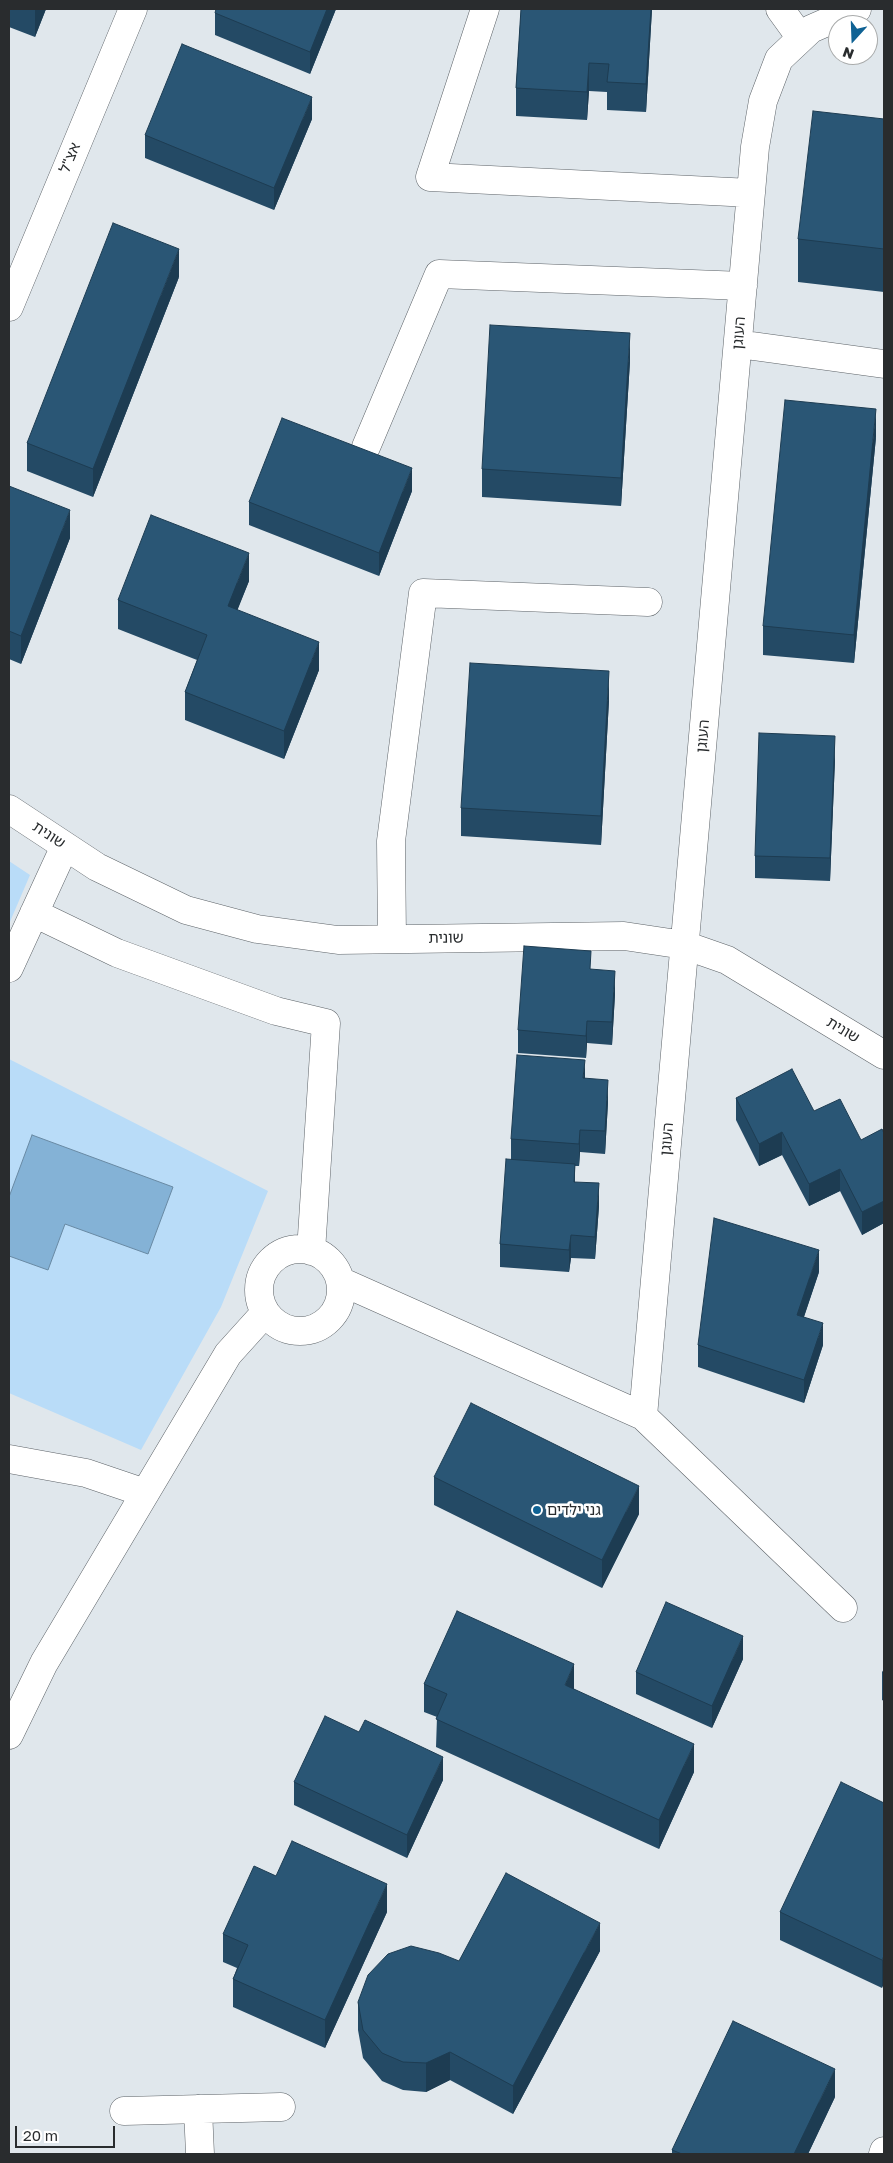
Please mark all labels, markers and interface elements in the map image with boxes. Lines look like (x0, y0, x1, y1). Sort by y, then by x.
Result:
north arrow (828, 15, 878, 65)
text: N (840, 44, 856, 63)
street label: אצ"ל (56, 140, 84, 176)
street label: העוגן (729, 316, 749, 350)
street label: העוגן (693, 719, 713, 753)
street label: שונית (29, 818, 69, 852)
street label: שונית (428, 929, 464, 947)
street label: שונית (823, 1013, 863, 1047)
street label: העוגן (657, 1122, 677, 1156)
place label: גני ילדים (547, 1501, 601, 1519)
marker: גני ילדים (531, 1504, 543, 1516)
scale bar (18, 2116, 118, 2148)
text: 20 m (23, 2126, 58, 2144)

